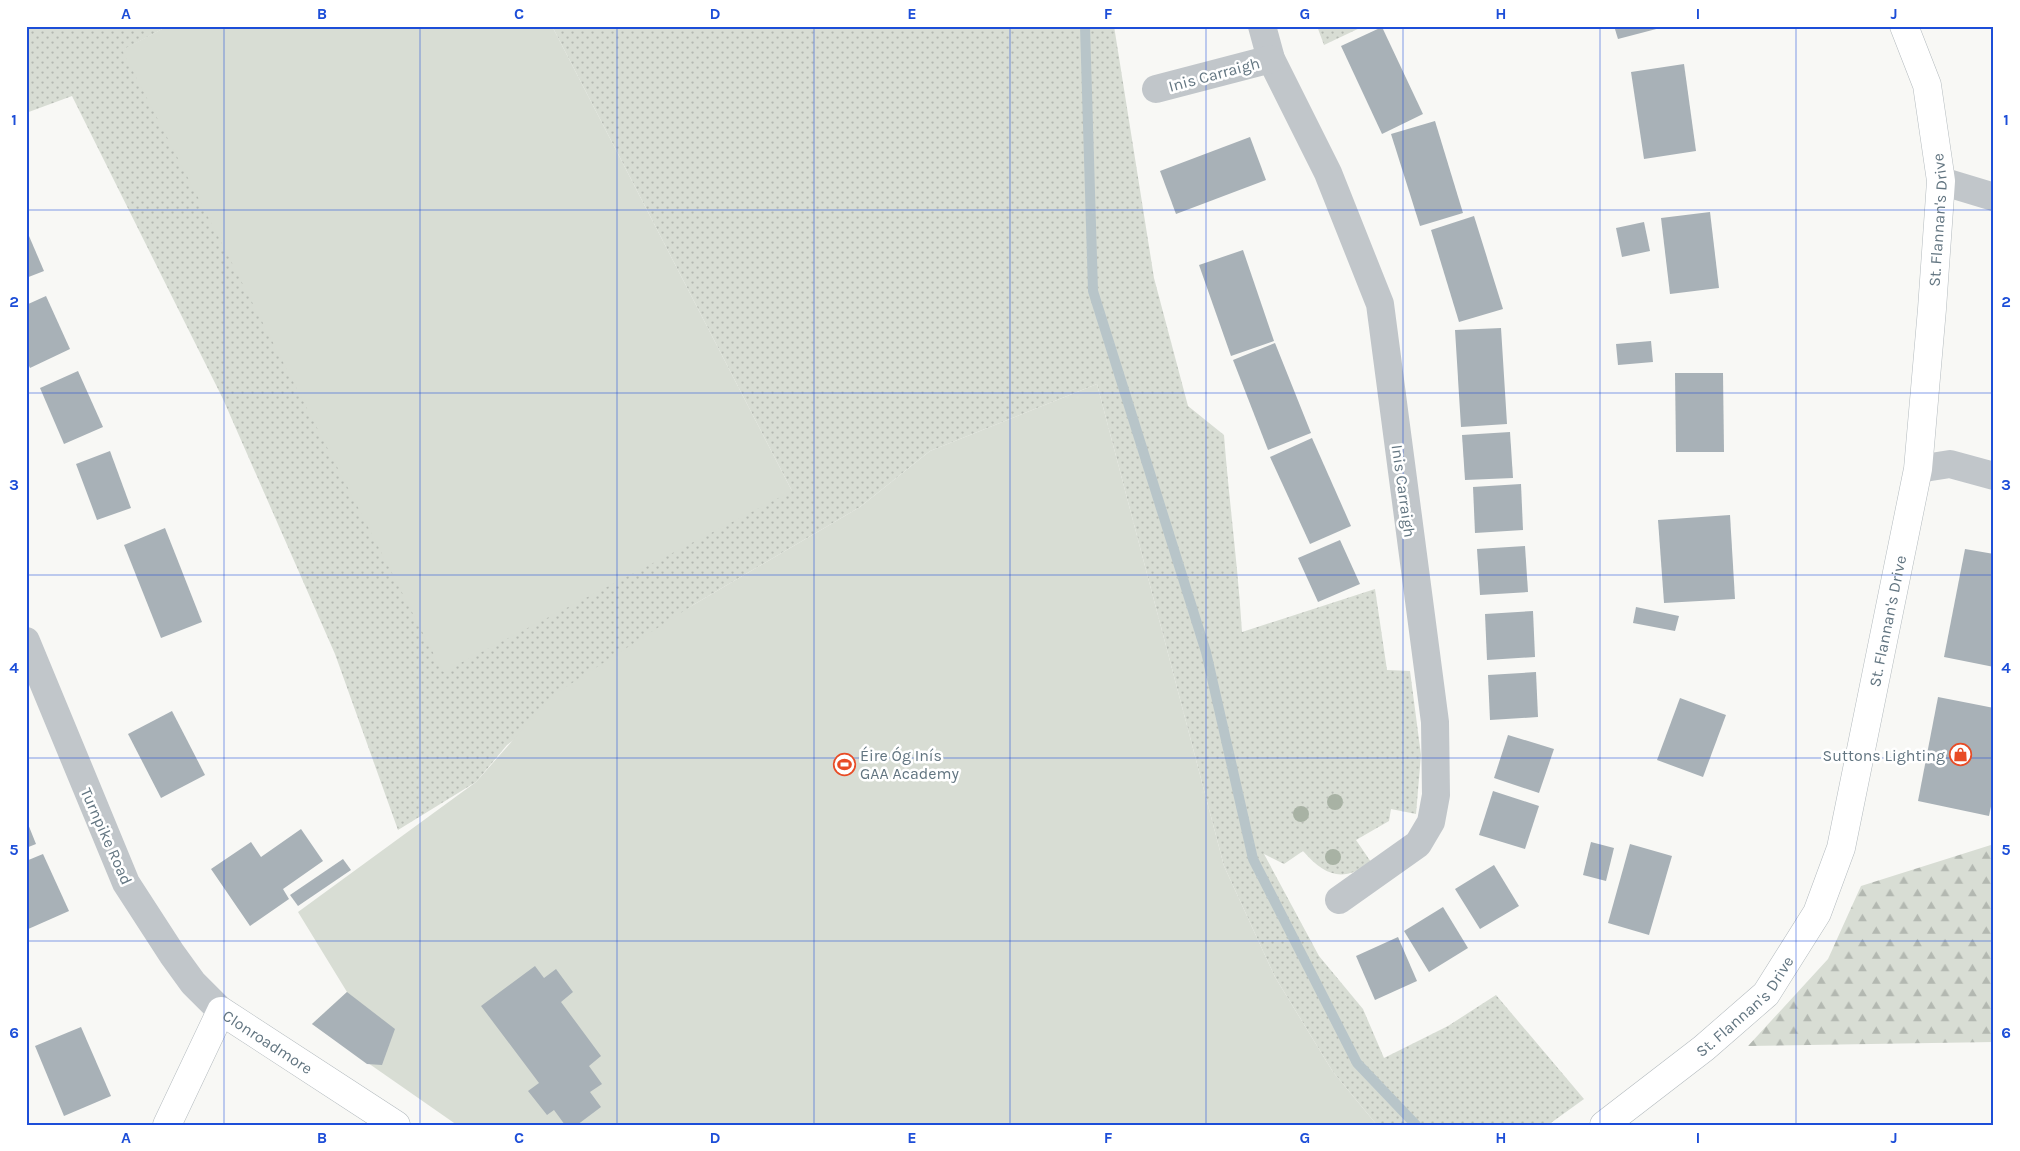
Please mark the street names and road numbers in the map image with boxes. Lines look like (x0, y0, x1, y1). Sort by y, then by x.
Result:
street label: Inis Carraigh (1166, 53, 1262, 96)
street label: St. Flannan's Drive (1925, 152, 1951, 287)
street label: Inis Carraigh (1388, 443, 1419, 539)
street label: St. Flannan's Drive (1865, 554, 1910, 689)
street label: Turnpike Road (77, 785, 136, 888)
street label: St. Flannan's Drive (1692, 952, 1798, 1061)
street label: Clonroadmore (219, 1006, 316, 1078)

